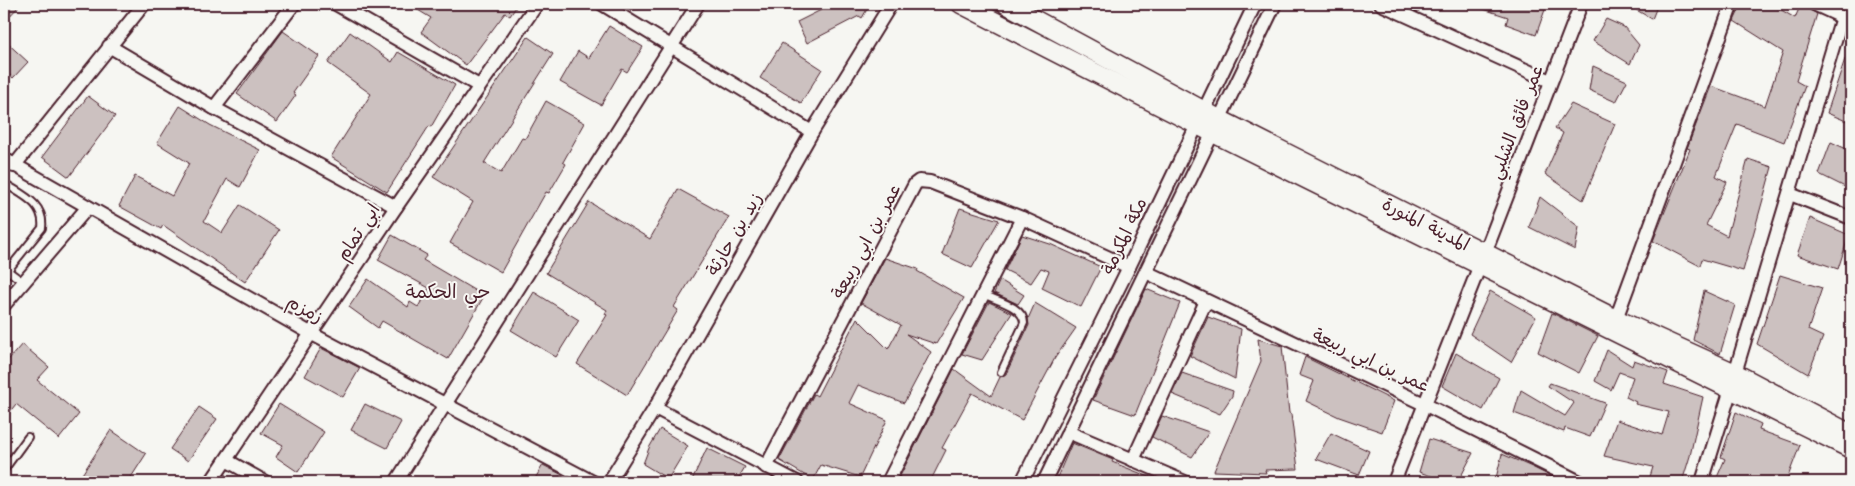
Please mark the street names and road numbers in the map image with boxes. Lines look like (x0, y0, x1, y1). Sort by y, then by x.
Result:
street label: عمر فائق الشلبي (1483, 61, 1553, 184)
street label: عمر بن ابي ربيعة (826, 180, 910, 304)
street label: زيد بن حارثة (700, 188, 768, 281)
street label: المدينة المنورة (1378, 192, 1474, 257)
street label: مكة المكرمة (1096, 194, 1153, 279)
street label: ابي تمام (331, 199, 389, 267)
street label: زمزم (282, 289, 327, 330)
street label: عمر بن ابي ربيعة (1307, 322, 1433, 401)

